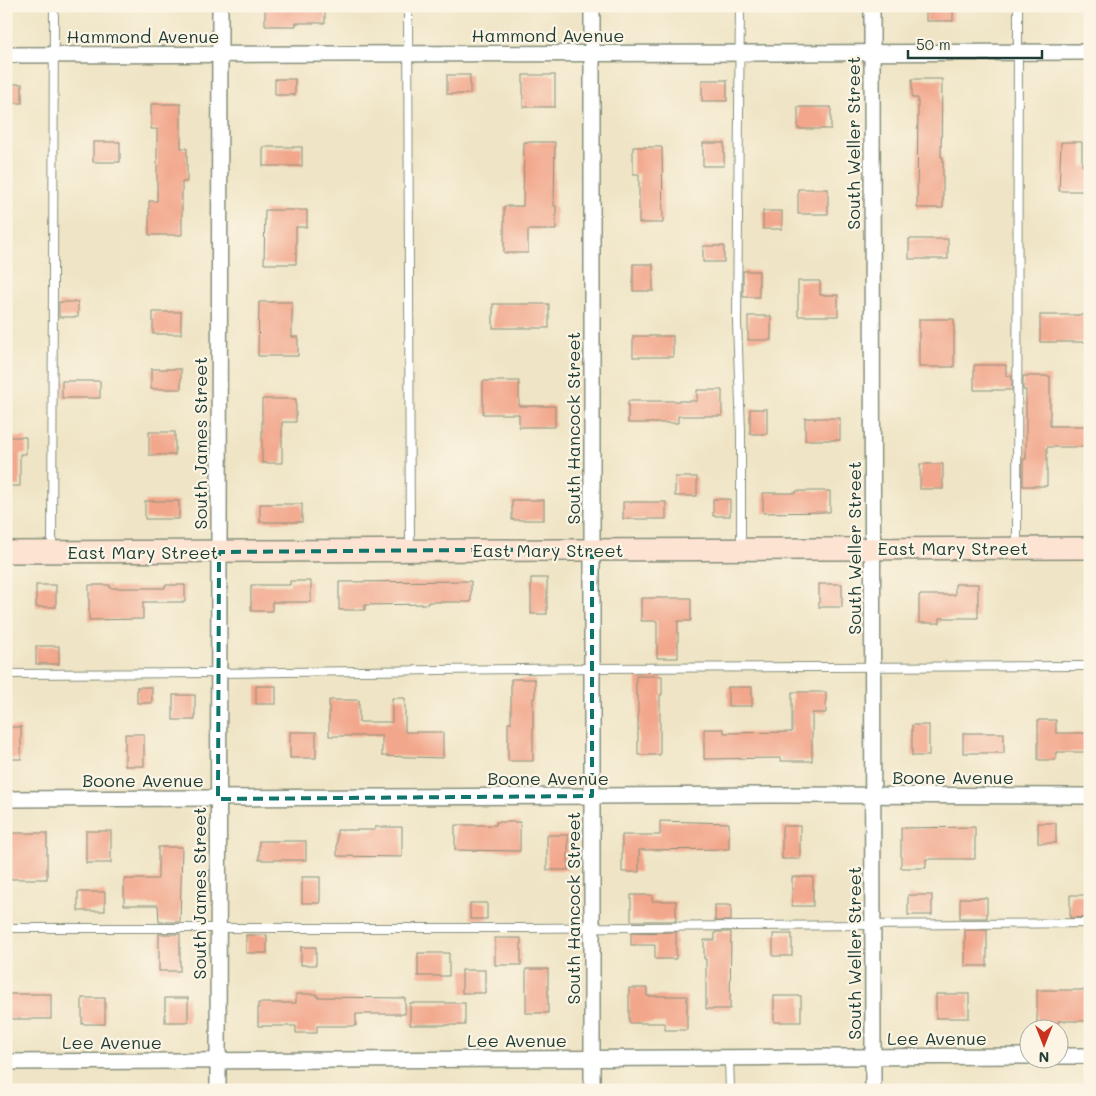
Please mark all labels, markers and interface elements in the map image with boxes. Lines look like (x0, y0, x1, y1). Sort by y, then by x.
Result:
street label: Hammond Avenue (472, 23, 624, 47)
street label: Hammond Avenue (67, 24, 219, 48)
scale bar (908, 28, 1042, 60)
text: 50 m (916, 34, 951, 54)
street label: South Weller Street (841, 56, 865, 230)
street label: South Hancock Street (561, 332, 585, 524)
street label: South James Street (188, 357, 212, 529)
street label: South Weller Street (842, 461, 866, 635)
street label: East Mary Street (877, 536, 1029, 560)
street label: East Mary Street (472, 538, 624, 562)
street label: East Mary Street (67, 540, 219, 564)
street label: Boone Avenue (892, 765, 1014, 789)
street label: Boone Avenue (487, 766, 609, 790)
street label: Boone Avenue (82, 768, 204, 792)
street label: South James Street (187, 807, 211, 979)
street label: South Hancock Street (561, 812, 585, 1004)
street label: South Weller Street (842, 866, 866, 1040)
north arrow (1018, 1018, 1068, 1068)
street label: Lee Avenue (887, 1026, 987, 1050)
street label: Lee Avenue (467, 1028, 567, 1052)
street label: Lee Avenue (62, 1030, 162, 1054)
text: N (1039, 1048, 1049, 1067)

